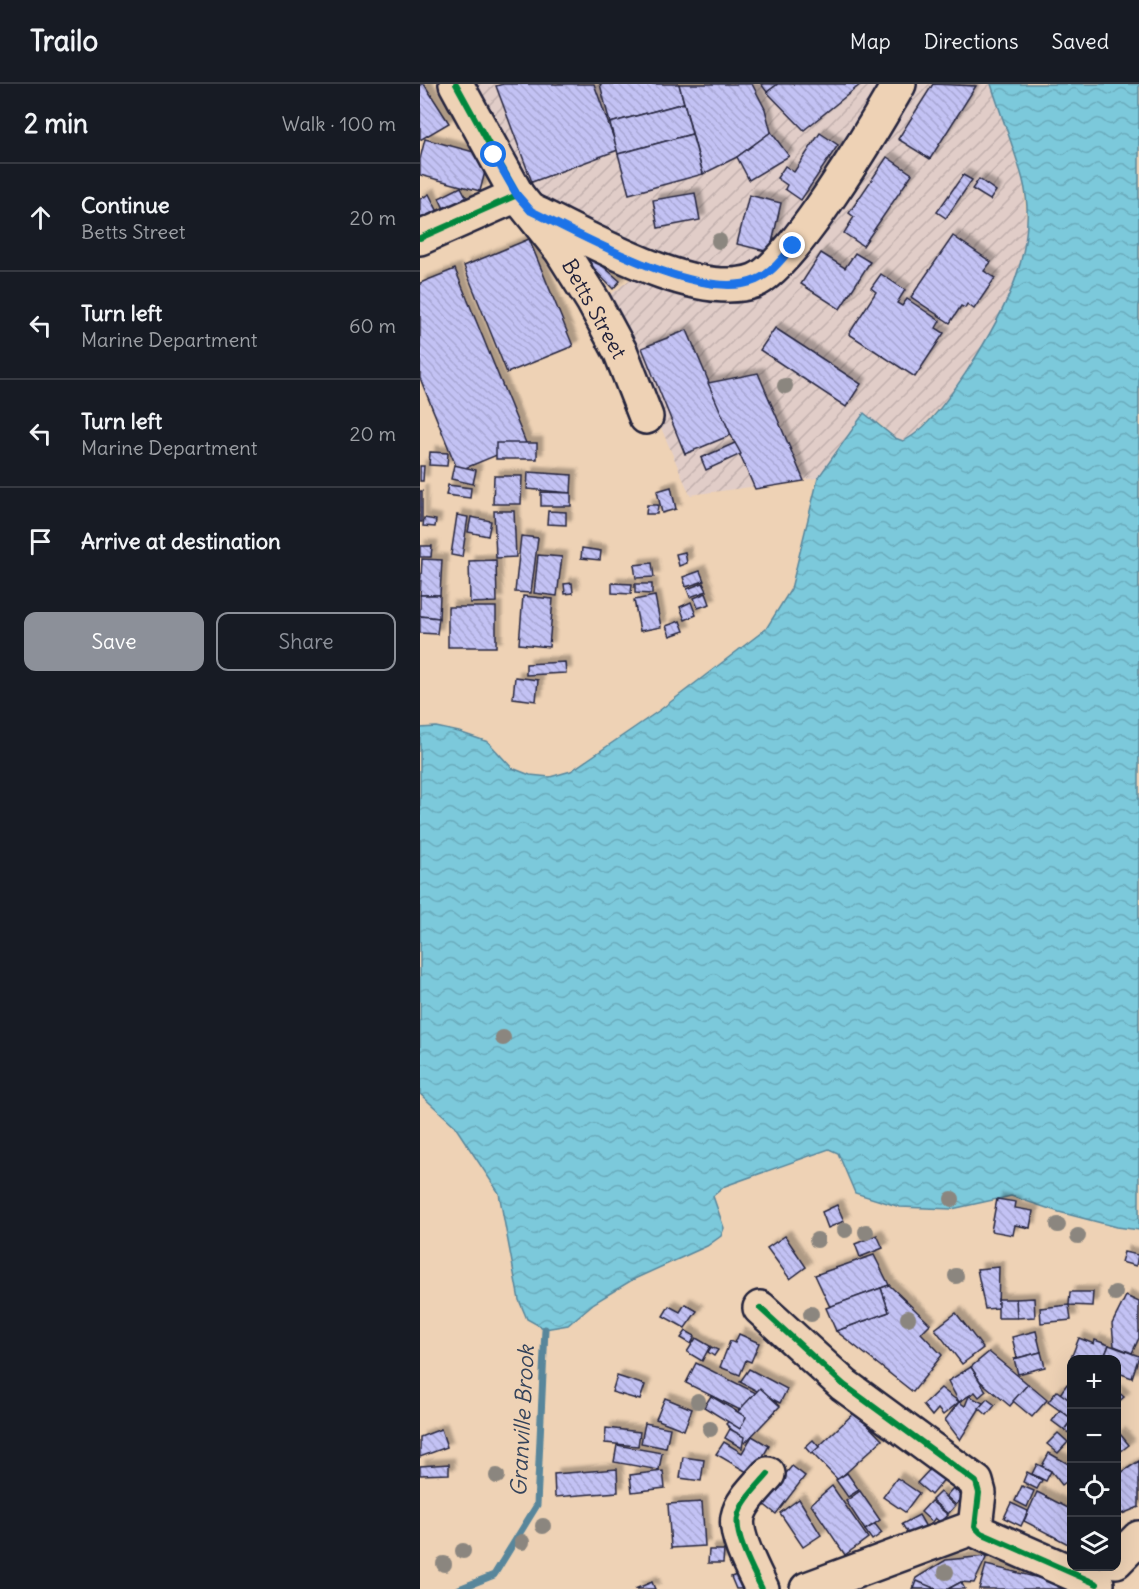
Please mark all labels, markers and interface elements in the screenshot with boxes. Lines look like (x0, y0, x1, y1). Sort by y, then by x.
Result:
text: Trailo (30, 23, 98, 59)
text: Map (850, 28, 891, 55)
text: Directions (924, 28, 1018, 55)
text: Saved (1051, 28, 1109, 55)
text: 2 min (24, 107, 88, 140)
text: Walk · 100 m (282, 111, 396, 136)
route start (480, 141, 506, 167)
text: Continue (81, 191, 170, 219)
icon: ahead (24, 201, 57, 234)
text: 20 m (350, 205, 396, 230)
text: Betts Street (81, 219, 186, 244)
route end (779, 232, 805, 258)
street label: Betts Street (556, 254, 633, 363)
text: Turn left (81, 299, 162, 327)
icon: left (24, 309, 57, 342)
text: 60 m (349, 313, 396, 338)
text: Marine Department (81, 327, 257, 352)
text: Turn left (81, 407, 162, 435)
icon: left (24, 417, 57, 450)
text: 20 m (350, 421, 396, 446)
text: Marine Department (81, 435, 257, 460)
icon: arrive (24, 525, 57, 558)
text: Arrive at destination (81, 527, 281, 555)
button: Save (24, 612, 204, 671)
button: Share (216, 612, 396, 671)
water label: Granville Brook (504, 1343, 540, 1497)
map controls (1067, 1355, 1121, 1571)
button: + (1067, 1355, 1121, 1409)
button: − (1067, 1409, 1121, 1463)
button: locate (1067, 1463, 1121, 1517)
button: layers (1067, 1517, 1121, 1571)

